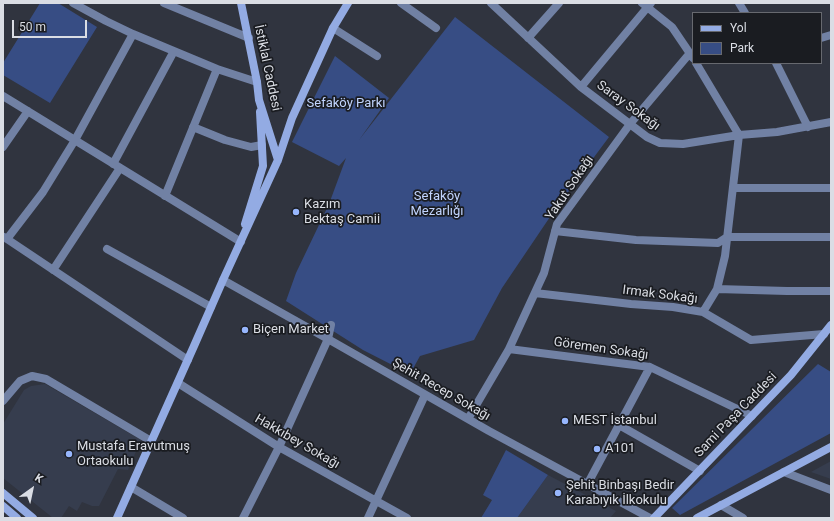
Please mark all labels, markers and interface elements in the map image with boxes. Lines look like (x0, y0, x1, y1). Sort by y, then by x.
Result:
scale bar (14, 12, 89, 38)
legend (692, 12, 822, 64)
text: 50 m (19, 20, 46, 34)
text: Yol (730, 21, 747, 35)
street label: İstiklal Caddesi (250, 23, 284, 113)
text: Park (730, 41, 754, 55)
street label: Saray Sokağı (593, 78, 663, 134)
park label: Sefaköy Parkı (307, 96, 385, 112)
street label: Yakut Sokağı (543, 153, 597, 223)
park label: Sefaköy Mezarlığı (410, 189, 464, 220)
place label: Kazım Bektaş Camii (304, 197, 380, 228)
marker: Kazım Bektaş Camii (291, 207, 301, 217)
street label: Irmak Sokağı (622, 283, 698, 307)
place label: Biçen Market (253, 322, 329, 338)
marker: Biçen Market (240, 325, 250, 335)
street label: Göremen Sokağı (553, 335, 649, 363)
street label: Şehit Recep Sokağı (389, 356, 493, 424)
street label: Sami Paşa Caddesi (692, 369, 780, 461)
street label: Hakkıbey Sokağı (252, 411, 342, 473)
place label: MEST İstanbul (573, 413, 657, 429)
marker: MEST İstanbul (560, 416, 570, 426)
place label: Mustafa Eravutmuş Ortaokulu (77, 439, 190, 470)
place label: A101 (605, 441, 635, 457)
marker: A101 (592, 444, 602, 454)
marker: Mustafa Eravutmuş Ortaokulu (64, 449, 74, 459)
north arrow (12, 469, 52, 509)
text: K (32, 471, 45, 486)
place label: Şehit Binbaşı Bedir Karabıyık İlkokulu (566, 478, 674, 509)
marker: Şehit Binbaşı Bedir Karabıyık İlkokulu (553, 488, 563, 498)

